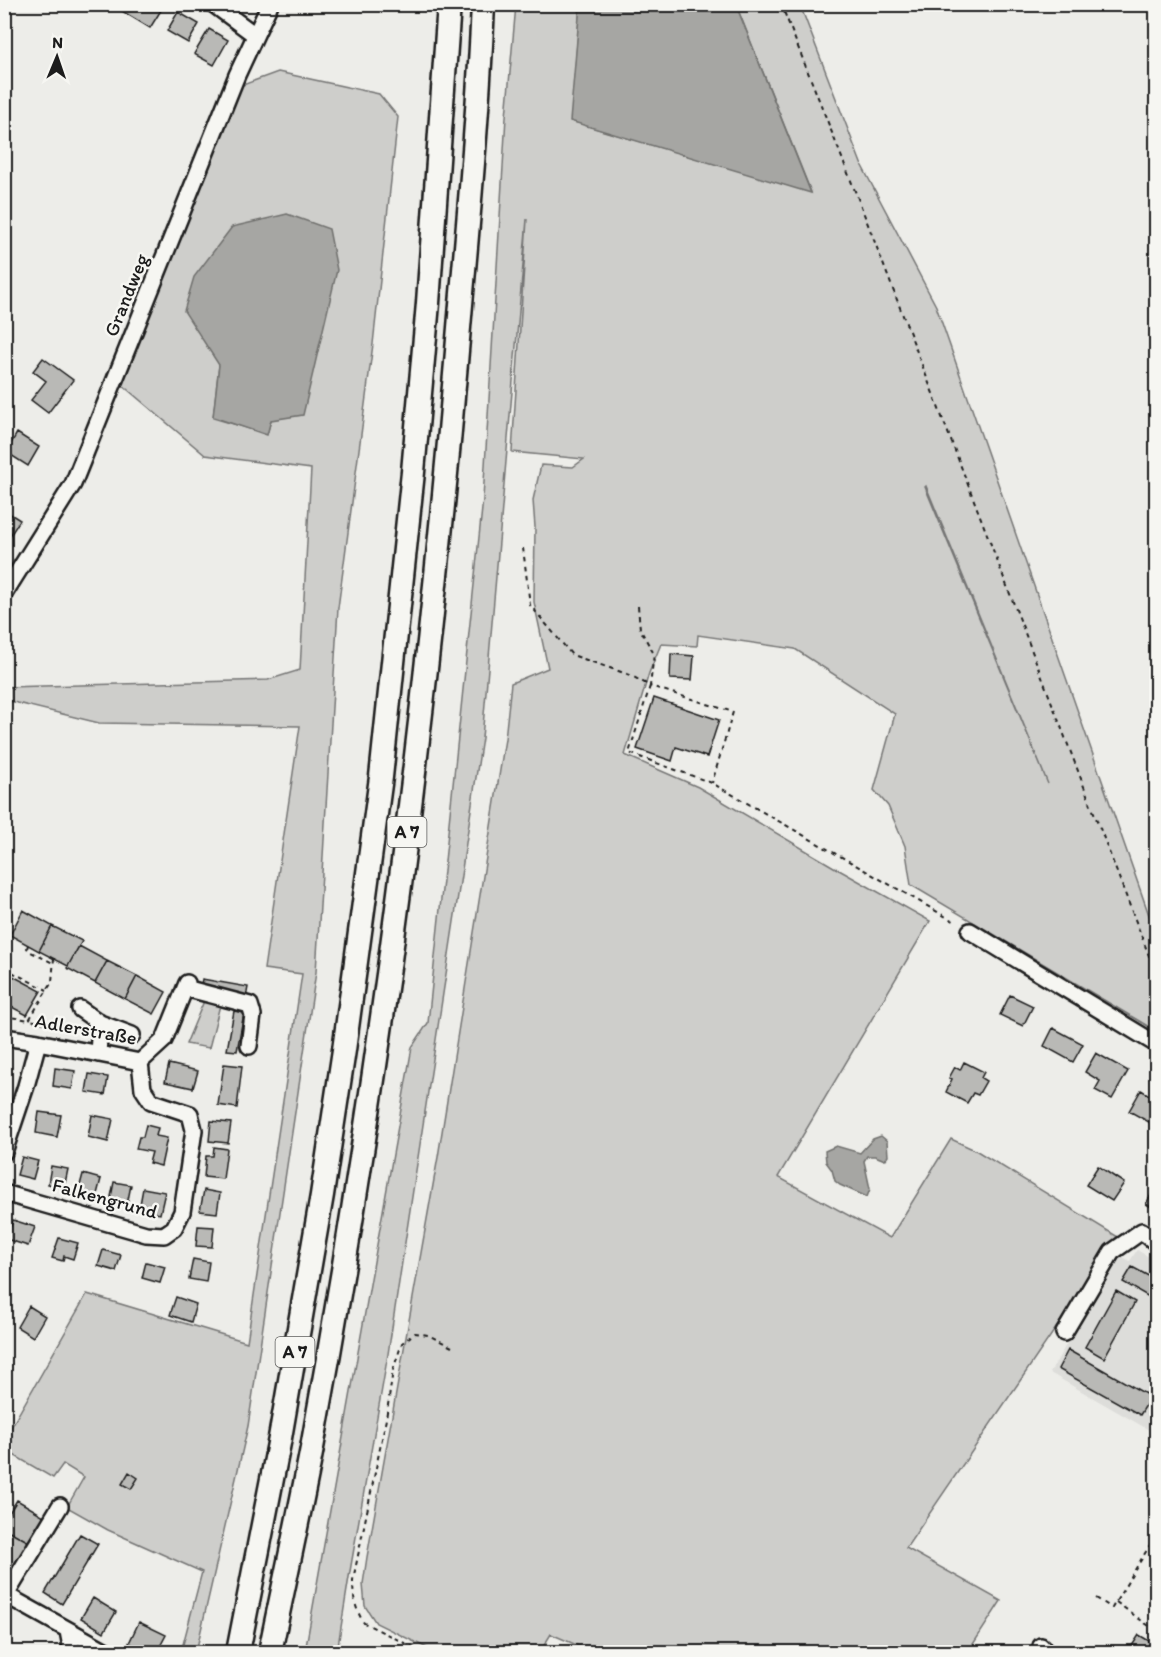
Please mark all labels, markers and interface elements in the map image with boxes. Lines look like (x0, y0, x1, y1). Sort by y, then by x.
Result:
north arrow (27, 27, 87, 87)
text: N (52, 33, 63, 52)
street label: Grandweg (99, 249, 154, 340)
road number: A 7 (388, 817, 426, 847)
street label: Adlerstraße (33, 1008, 139, 1050)
street label: Falkengrund (50, 1172, 160, 1224)
road number: A 7 (276, 1337, 314, 1367)

